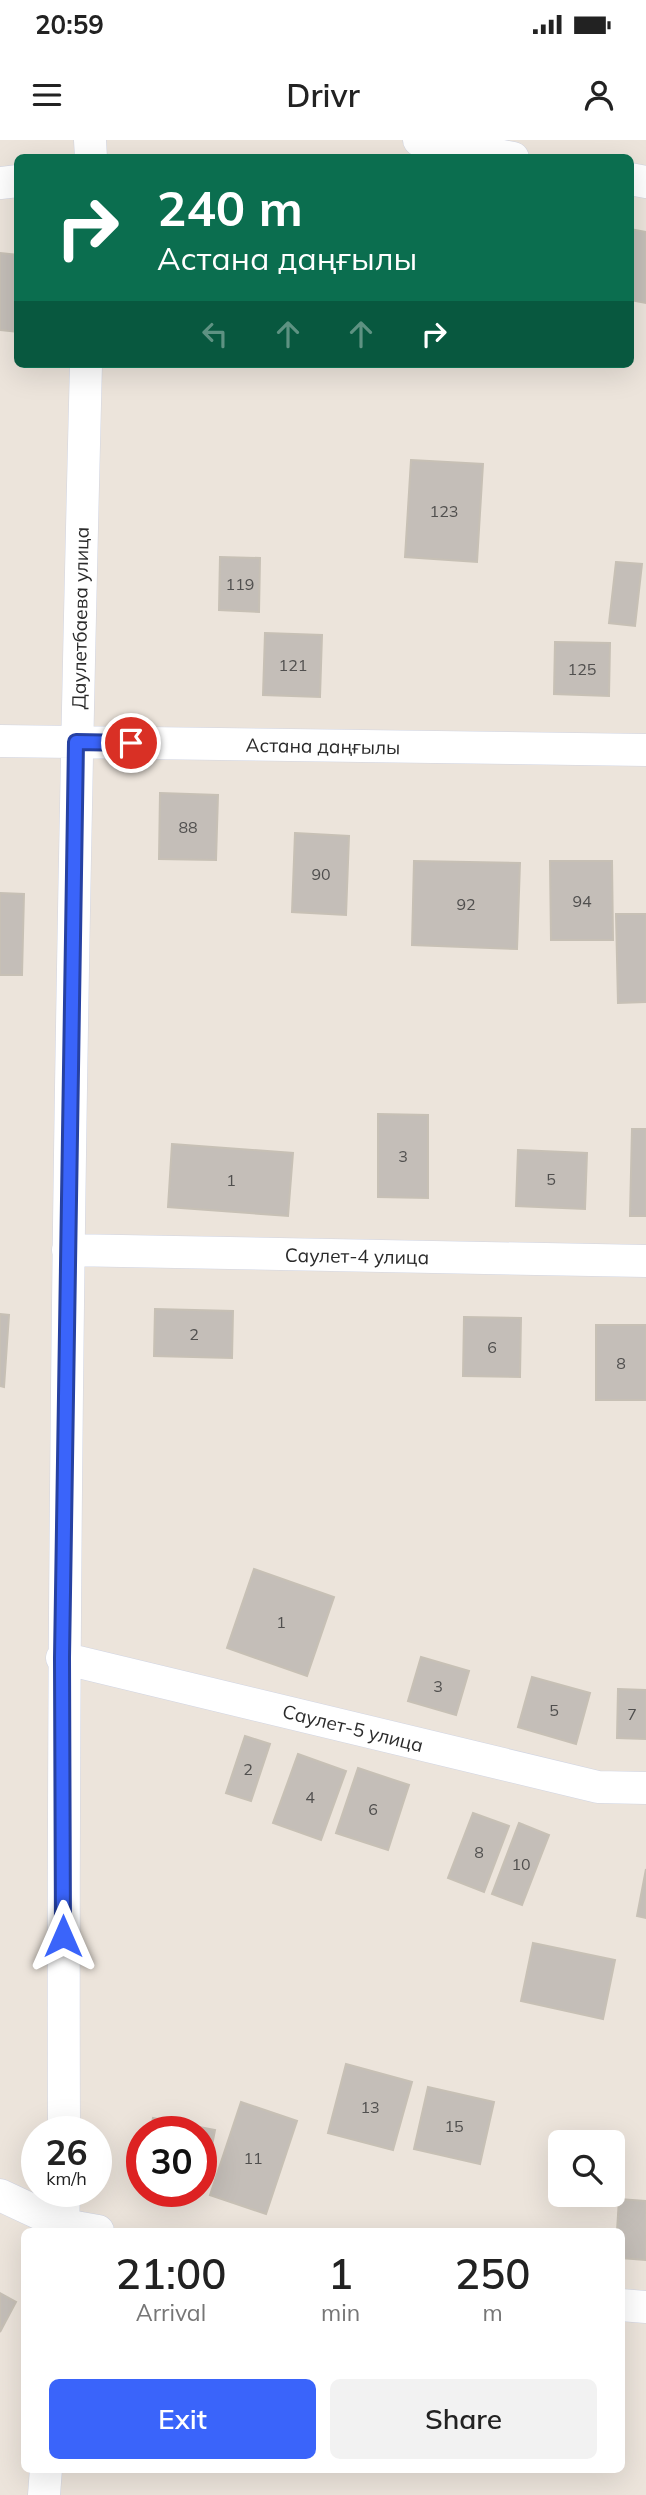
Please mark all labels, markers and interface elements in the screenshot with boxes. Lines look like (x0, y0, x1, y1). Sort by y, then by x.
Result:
text: 20:59 (35, 8, 104, 41)
text: Drivr (286, 75, 360, 115)
icon: menu (28, 76, 66, 114)
icon: person (580, 76, 618, 114)
text: 240 m (157, 177, 303, 238)
icon: right (42, 182, 133, 273)
text: Астана даңғылы (157, 238, 417, 278)
icon: left (196, 315, 234, 353)
icon: ahead (269, 315, 307, 353)
icon: ahead (342, 315, 380, 353)
icon: right (415, 315, 453, 353)
house number: 123 (430, 501, 458, 521)
street label: Даулетбаева улица (66, 527, 94, 709)
house number: 119 (226, 574, 254, 594)
house number: 121 (279, 655, 307, 675)
house number: 125 (568, 659, 596, 679)
pin (101, 713, 161, 773)
icon: arrive (112, 724, 150, 762)
street label: Астана даңғылы (246, 733, 400, 759)
house number: 88 (178, 817, 198, 837)
house number: 90 (311, 864, 331, 884)
house number: 94 (572, 891, 592, 911)
house number: 92 (456, 894, 476, 914)
house number: 3 (398, 1146, 408, 1166)
house number: 5 (546, 1169, 556, 1189)
house number: 1 (226, 1170, 236, 1190)
street label: Саулет-4 улица (285, 1243, 429, 1269)
house number: 2 (189, 1324, 199, 1344)
house number: 6 (487, 1337, 497, 1357)
house number: 8 (616, 1353, 626, 1373)
house number: 1 (276, 1612, 286, 1632)
house number: 3 (433, 1676, 443, 1696)
street label: Саулет-5 улица (280, 1699, 426, 1757)
house number: 5 (549, 1700, 559, 1720)
house number: 7 (627, 1704, 637, 1724)
house number: 2 (243, 1759, 253, 1779)
house number: 4 (305, 1787, 315, 1807)
house number: 6 (368, 1799, 378, 1819)
house number: 8 (474, 1842, 484, 1862)
house number: 10 (511, 1854, 531, 1874)
position arrow (26, 1899, 100, 1973)
house number: 13 (360, 2097, 380, 2117)
speed limit sign: 30 (126, 2116, 217, 2207)
house number: 15 (444, 2116, 464, 2136)
text: 26 (45, 2130, 88, 2174)
map controls (548, 2130, 625, 2207)
button: search (548, 2130, 625, 2207)
house number: 11 (243, 2148, 263, 2168)
text: km/h (46, 2167, 87, 2190)
text: 21:00 (116, 2247, 226, 2300)
text: 1 (328, 2247, 353, 2300)
text: 250 (455, 2247, 530, 2300)
text: Arrival (136, 2298, 206, 2327)
text: min (321, 2298, 360, 2327)
text: m (482, 2298, 503, 2327)
button: Exit (49, 2379, 316, 2459)
button: Share (330, 2379, 597, 2459)

